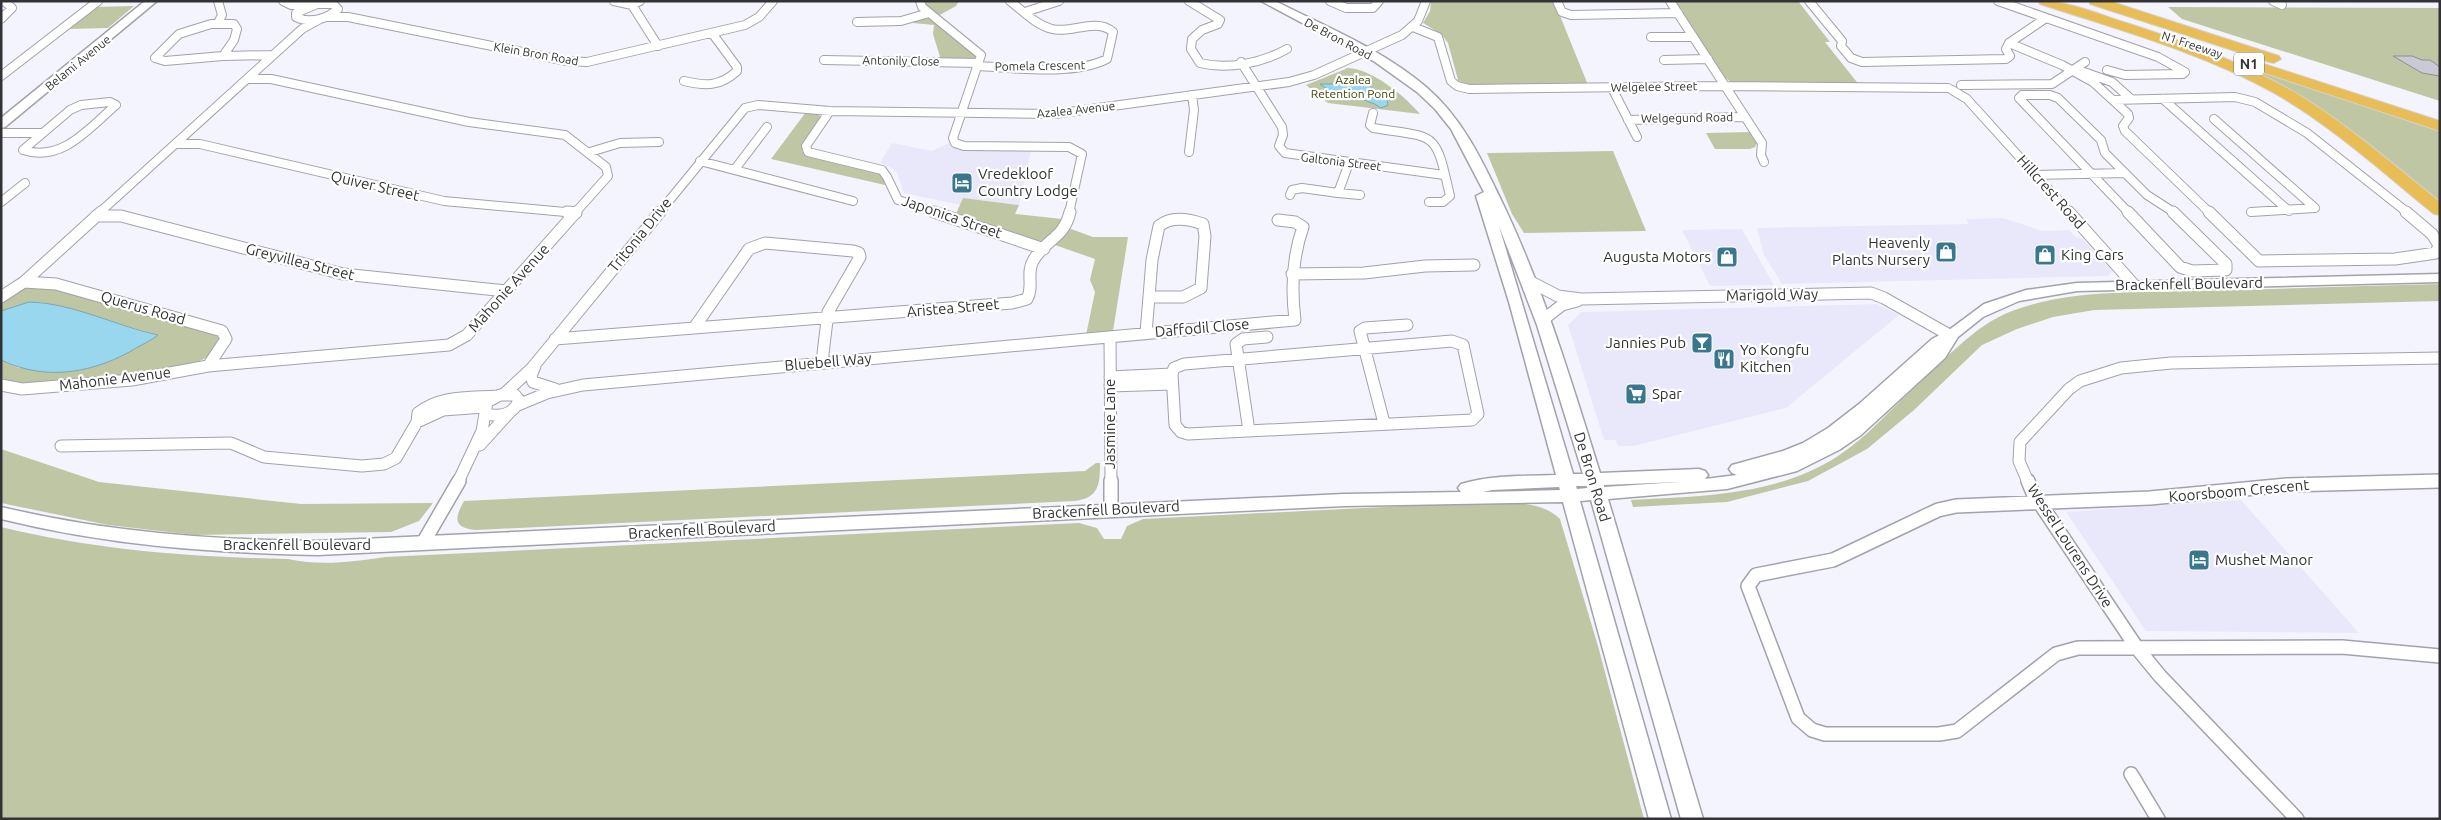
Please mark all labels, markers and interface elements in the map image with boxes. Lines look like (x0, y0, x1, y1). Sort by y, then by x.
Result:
street label: De Bron Road (1302, 15, 1374, 62)
street label: N1 Freeway (2160, 29, 2224, 61)
street label: Belami Avenue (42, 32, 113, 93)
street label: Klein Bron Road (493, 40, 580, 67)
road number: N1 (2234, 52, 2264, 76)
street label: Antonily Close (862, 53, 940, 68)
street label: Pomela Crescent (995, 58, 1086, 73)
park label: Azalea Retention Pond (1311, 73, 1395, 100)
street label: Welgelee Street (1610, 79, 1698, 94)
street label: Azalea Avenue (1036, 99, 1116, 120)
street label: Welgegund Road (1641, 110, 1733, 125)
street label: Galtonia Street (1300, 150, 1382, 173)
street label: Hillcrest Road (2014, 151, 2089, 232)
place label: Vredekloof Country Lodge (978, 165, 1078, 199)
street label: Quiver Street (329, 167, 421, 204)
hotel icon: Vredekloof Country Lodge (950, 171, 974, 195)
street label: Japonica Street (900, 191, 1005, 242)
street label: Tritonia Drive (604, 194, 675, 275)
place label: Heavenly Plants Nursery (1832, 234, 1930, 268)
street label: Greyvillea Street (244, 240, 356, 283)
street label: Mahonie Avenue (465, 240, 553, 335)
shop icon: Heavenly Plants Nursery (1934, 240, 1958, 264)
shop icon: King Cars (2033, 243, 2057, 267)
shop icon: Augusta Motors (1715, 245, 1739, 269)
place label: King Cars (2061, 246, 2124, 263)
place label: Augusta Motors (1603, 248, 1711, 265)
street label: Brackenfell Boulevard (2115, 274, 2263, 293)
street label: Marigold Way (1726, 285, 1818, 304)
street label: Querus Road (99, 287, 187, 328)
street label: Aristea Street (906, 295, 1000, 320)
street label: Daffodil Close (1154, 315, 1250, 340)
bar icon: Jannies Pub (1690, 331, 1714, 355)
place label: Jannies Pub (1606, 334, 1686, 351)
place label: Yo Kongfu Kitchen (1740, 341, 1809, 375)
restaurant icon: Yo Kongfu Kitchen (1712, 347, 1736, 371)
street label: Bluebell Way (784, 349, 872, 374)
street label: Mahonie Avenue (58, 363, 172, 394)
street label: Jasmine Lane (1101, 379, 1118, 469)
supermarket icon: Spar (1624, 382, 1648, 406)
place label: Spar (1652, 385, 1682, 402)
street label: De Bron Road (1571, 430, 1614, 524)
street label: Koorsboom Crescent (2168, 476, 2310, 505)
street label: Wessel Lourens Drive (2024, 481, 2117, 611)
street label: Brackenfell Boulevard (1032, 497, 1180, 522)
street label: Brackenfell Boulevard (628, 517, 776, 542)
street label: Brackenfell Boulevard (223, 536, 371, 553)
hotel icon: Mushet Manor (2187, 548, 2211, 572)
place label: Mushet Manor (2215, 551, 2313, 568)

